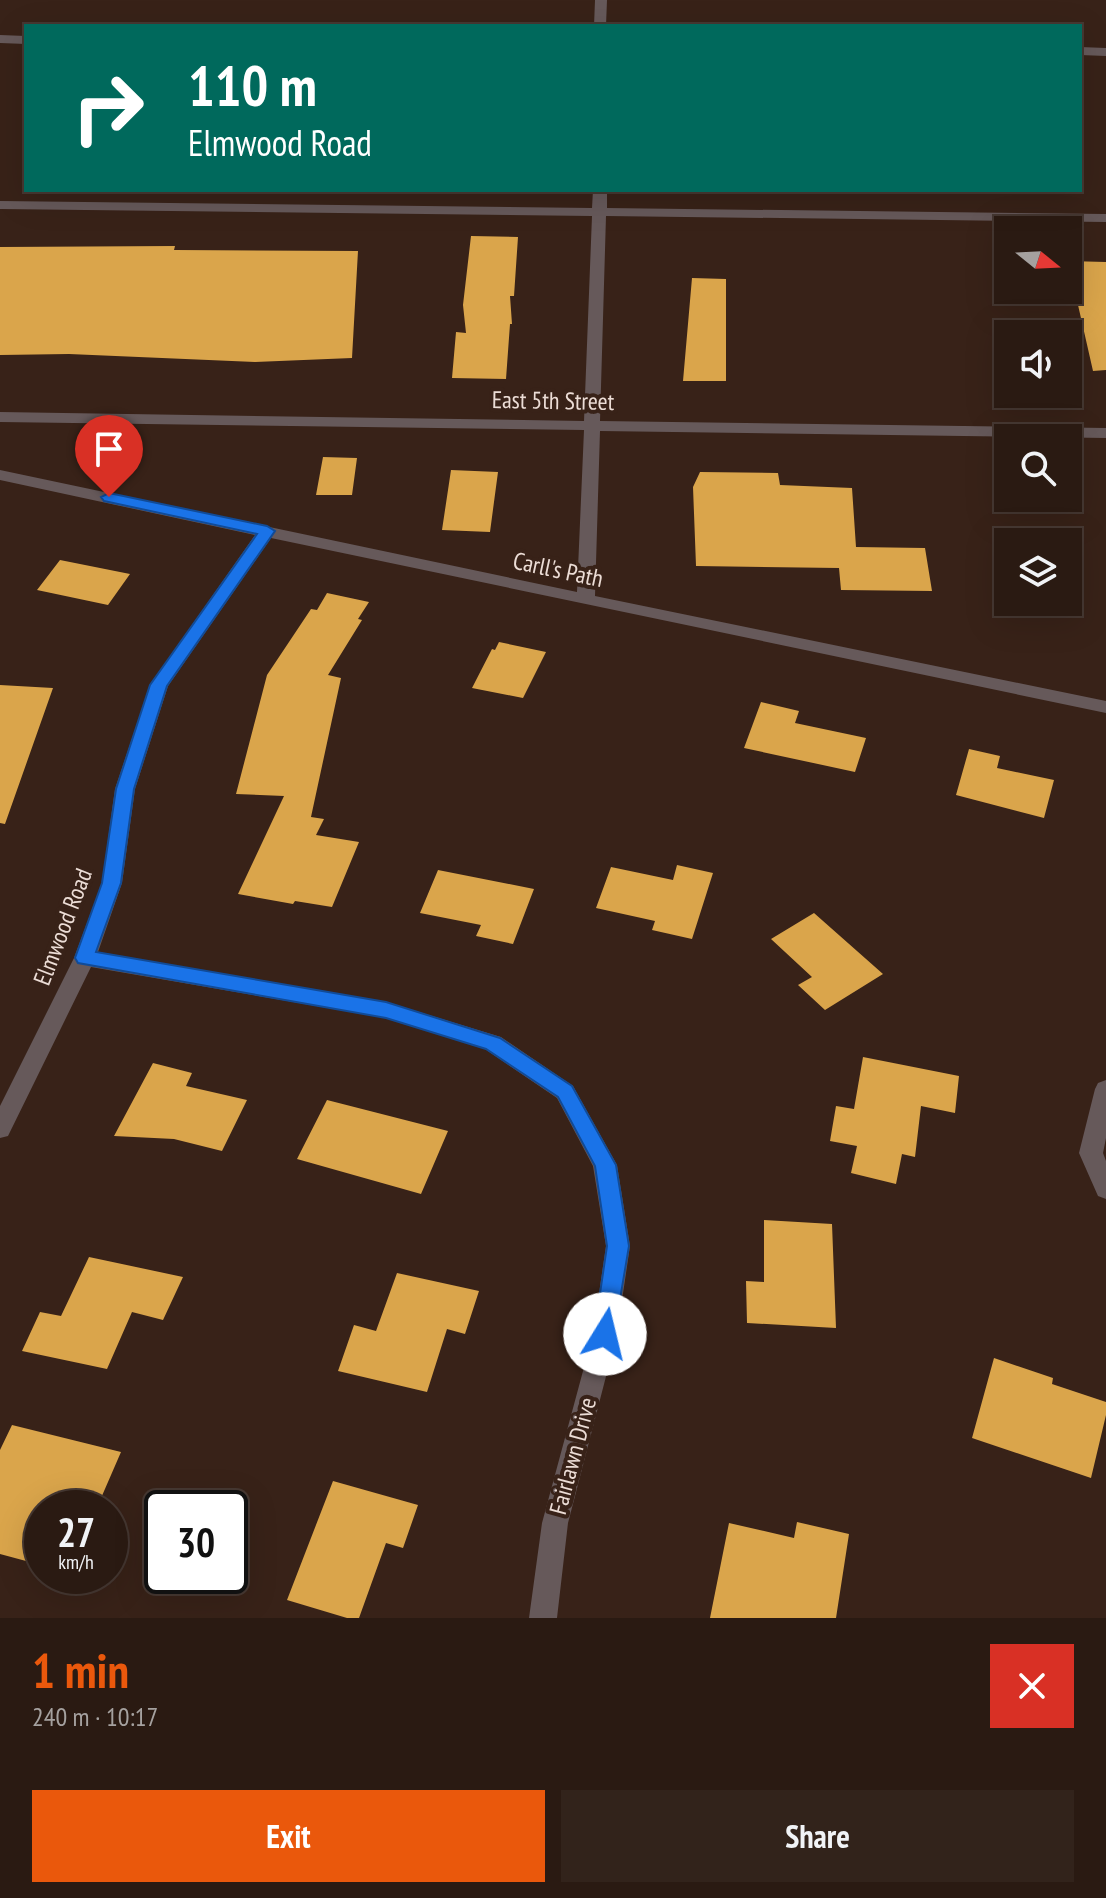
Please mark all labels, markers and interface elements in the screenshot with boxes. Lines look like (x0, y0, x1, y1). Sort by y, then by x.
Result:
text: 110 m (188, 49, 317, 121)
icon: right (56, 56, 160, 160)
text: Elmwood Road (188, 119, 372, 166)
north arrow (994, 216, 1082, 304)
map controls (994, 216, 1082, 616)
button: sound (994, 320, 1082, 408)
street label: East 5th Street (492, 384, 615, 417)
pin (75, 415, 143, 497)
button: search (994, 424, 1082, 512)
icon: arrive (87, 427, 131, 471)
button: layers (994, 528, 1082, 616)
street label: Carll's Path (510, 545, 606, 594)
street label: Elmwood Road (26, 864, 99, 990)
position arrow (563, 1292, 647, 1376)
street label: Fairlawn Drive (542, 1394, 603, 1518)
speed limit sign: 30 (144, 1490, 248, 1594)
text: 27 (57, 1506, 95, 1558)
text: km/h (58, 1549, 94, 1575)
text: 1 min (32, 1639, 129, 1701)
button: close (990, 1644, 1074, 1728)
text: 240 m · 10:17 (32, 1700, 158, 1733)
button: Exit (32, 1790, 545, 1882)
button: Share (561, 1790, 1074, 1882)

